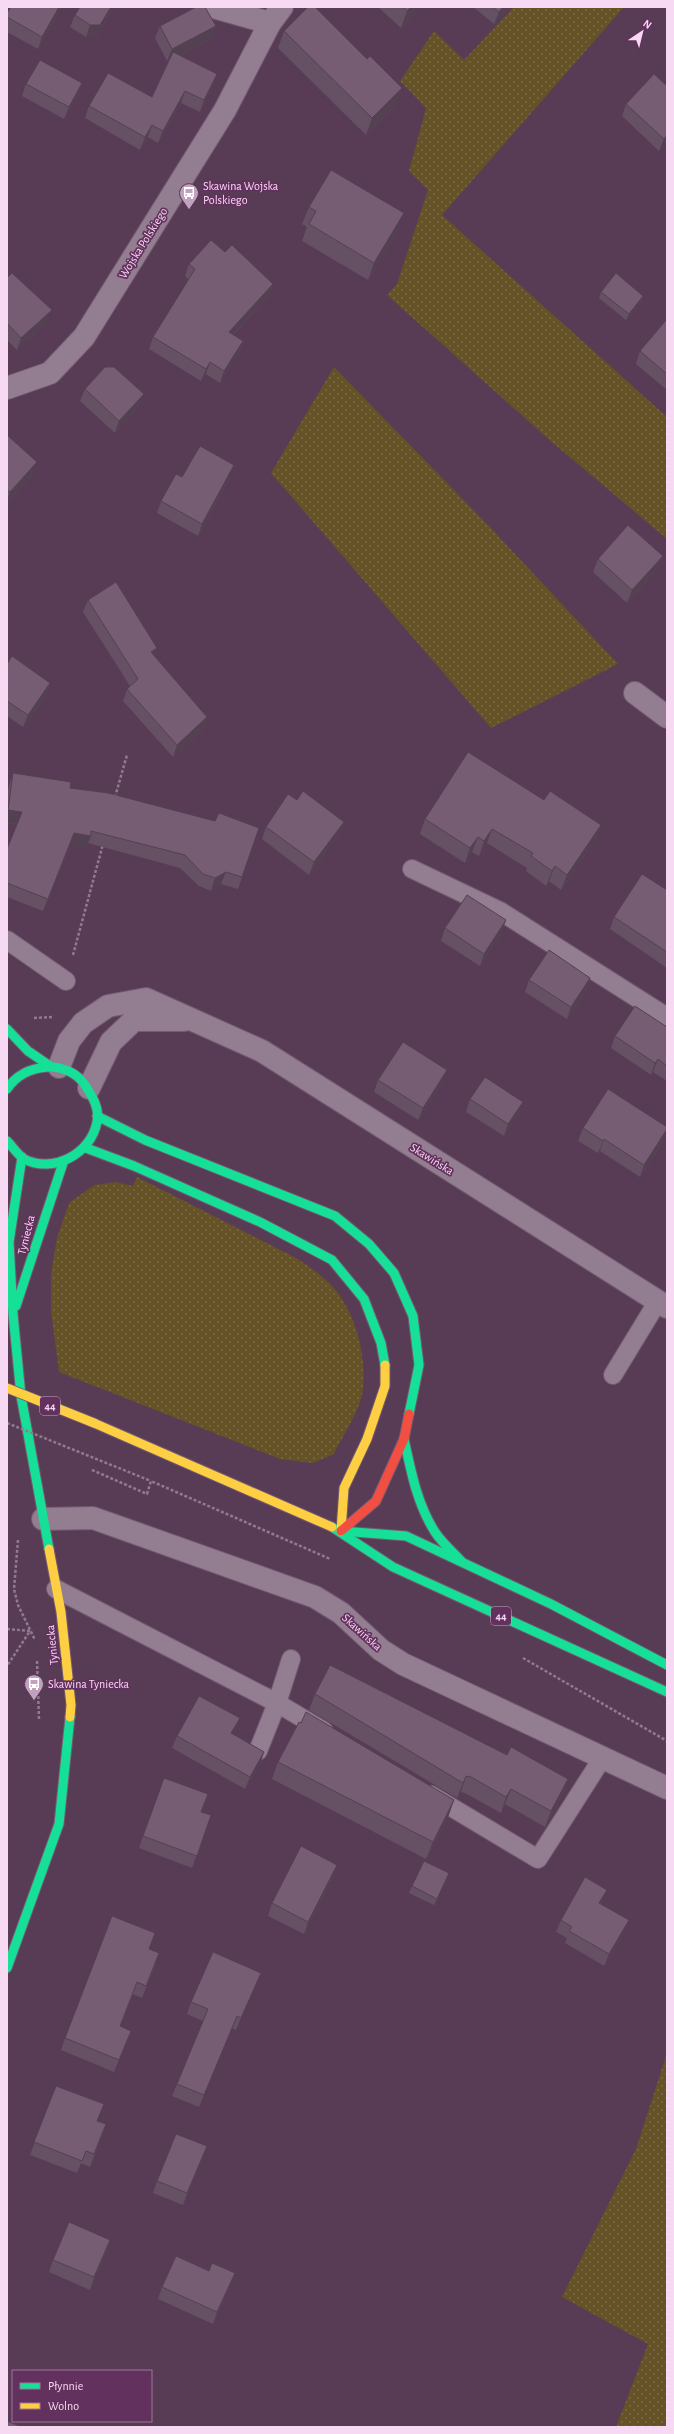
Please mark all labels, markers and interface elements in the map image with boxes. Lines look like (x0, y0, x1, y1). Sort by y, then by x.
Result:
north arrow (622, 12, 662, 52)
text: N (641, 18, 654, 31)
place label: Skawina Wojska Polskiego (203, 180, 279, 206)
bus stop icon: Skawina Wojska Polskiego (178, 182, 200, 210)
street label: Wojska Polskiego (116, 205, 170, 281)
street label: Skawińska (408, 1141, 456, 1177)
street label: Tyniecka (15, 1214, 38, 1256)
road number: 44 (40, 1397, 60, 1415)
road number: 44 (491, 1607, 511, 1625)
street label: Skawińska (340, 1611, 384, 1653)
street label: Tyniecka (44, 1624, 61, 1666)
bus stop icon: Skawina Tyniecka (23, 1673, 45, 1701)
place label: Skawina Tyniecka (48, 1678, 130, 1691)
legend (12, 2370, 152, 2422)
text: Płynnie (48, 2380, 83, 2393)
text: Wolno (48, 2400, 79, 2412)

